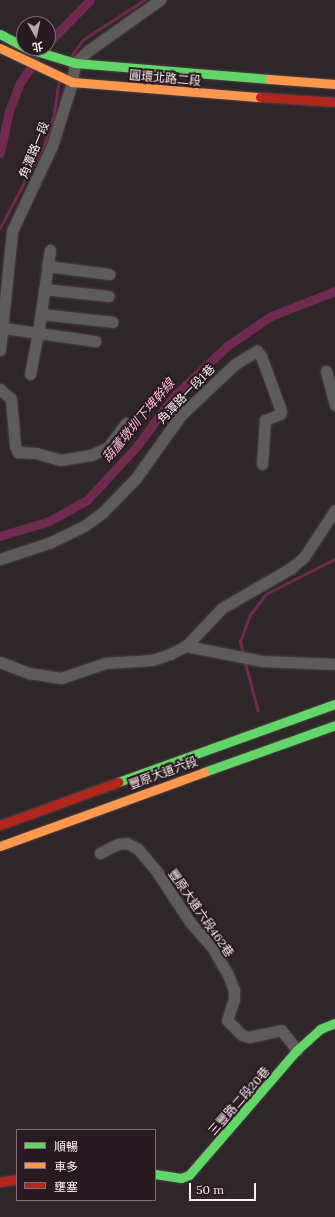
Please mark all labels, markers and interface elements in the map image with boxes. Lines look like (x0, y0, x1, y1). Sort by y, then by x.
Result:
north arrow (16, 16, 56, 56)
text: 北 (31, 39, 44, 55)
street label: 圓環北路二段 (129, 68, 201, 88)
street label: 角潭路一段 (16, 119, 52, 181)
street label: 角潭路一段1巷 (154, 362, 218, 426)
water label: 葫蘆墩圳下埤幹線 (100, 376, 178, 466)
street label: 豐原大道六段 (127, 754, 199, 792)
street label: 豐原大道六段462巷 (165, 866, 237, 960)
street label: 三豐路二段20巷 (205, 1064, 273, 1138)
legend (16, 1129, 156, 1201)
text: 順暢 (54, 1139, 78, 1154)
text: 車多 (54, 1159, 78, 1174)
scale bar (191, 1175, 258, 1201)
text: 壅塞 (54, 1179, 78, 1194)
text: 50 m (196, 1182, 224, 1197)

